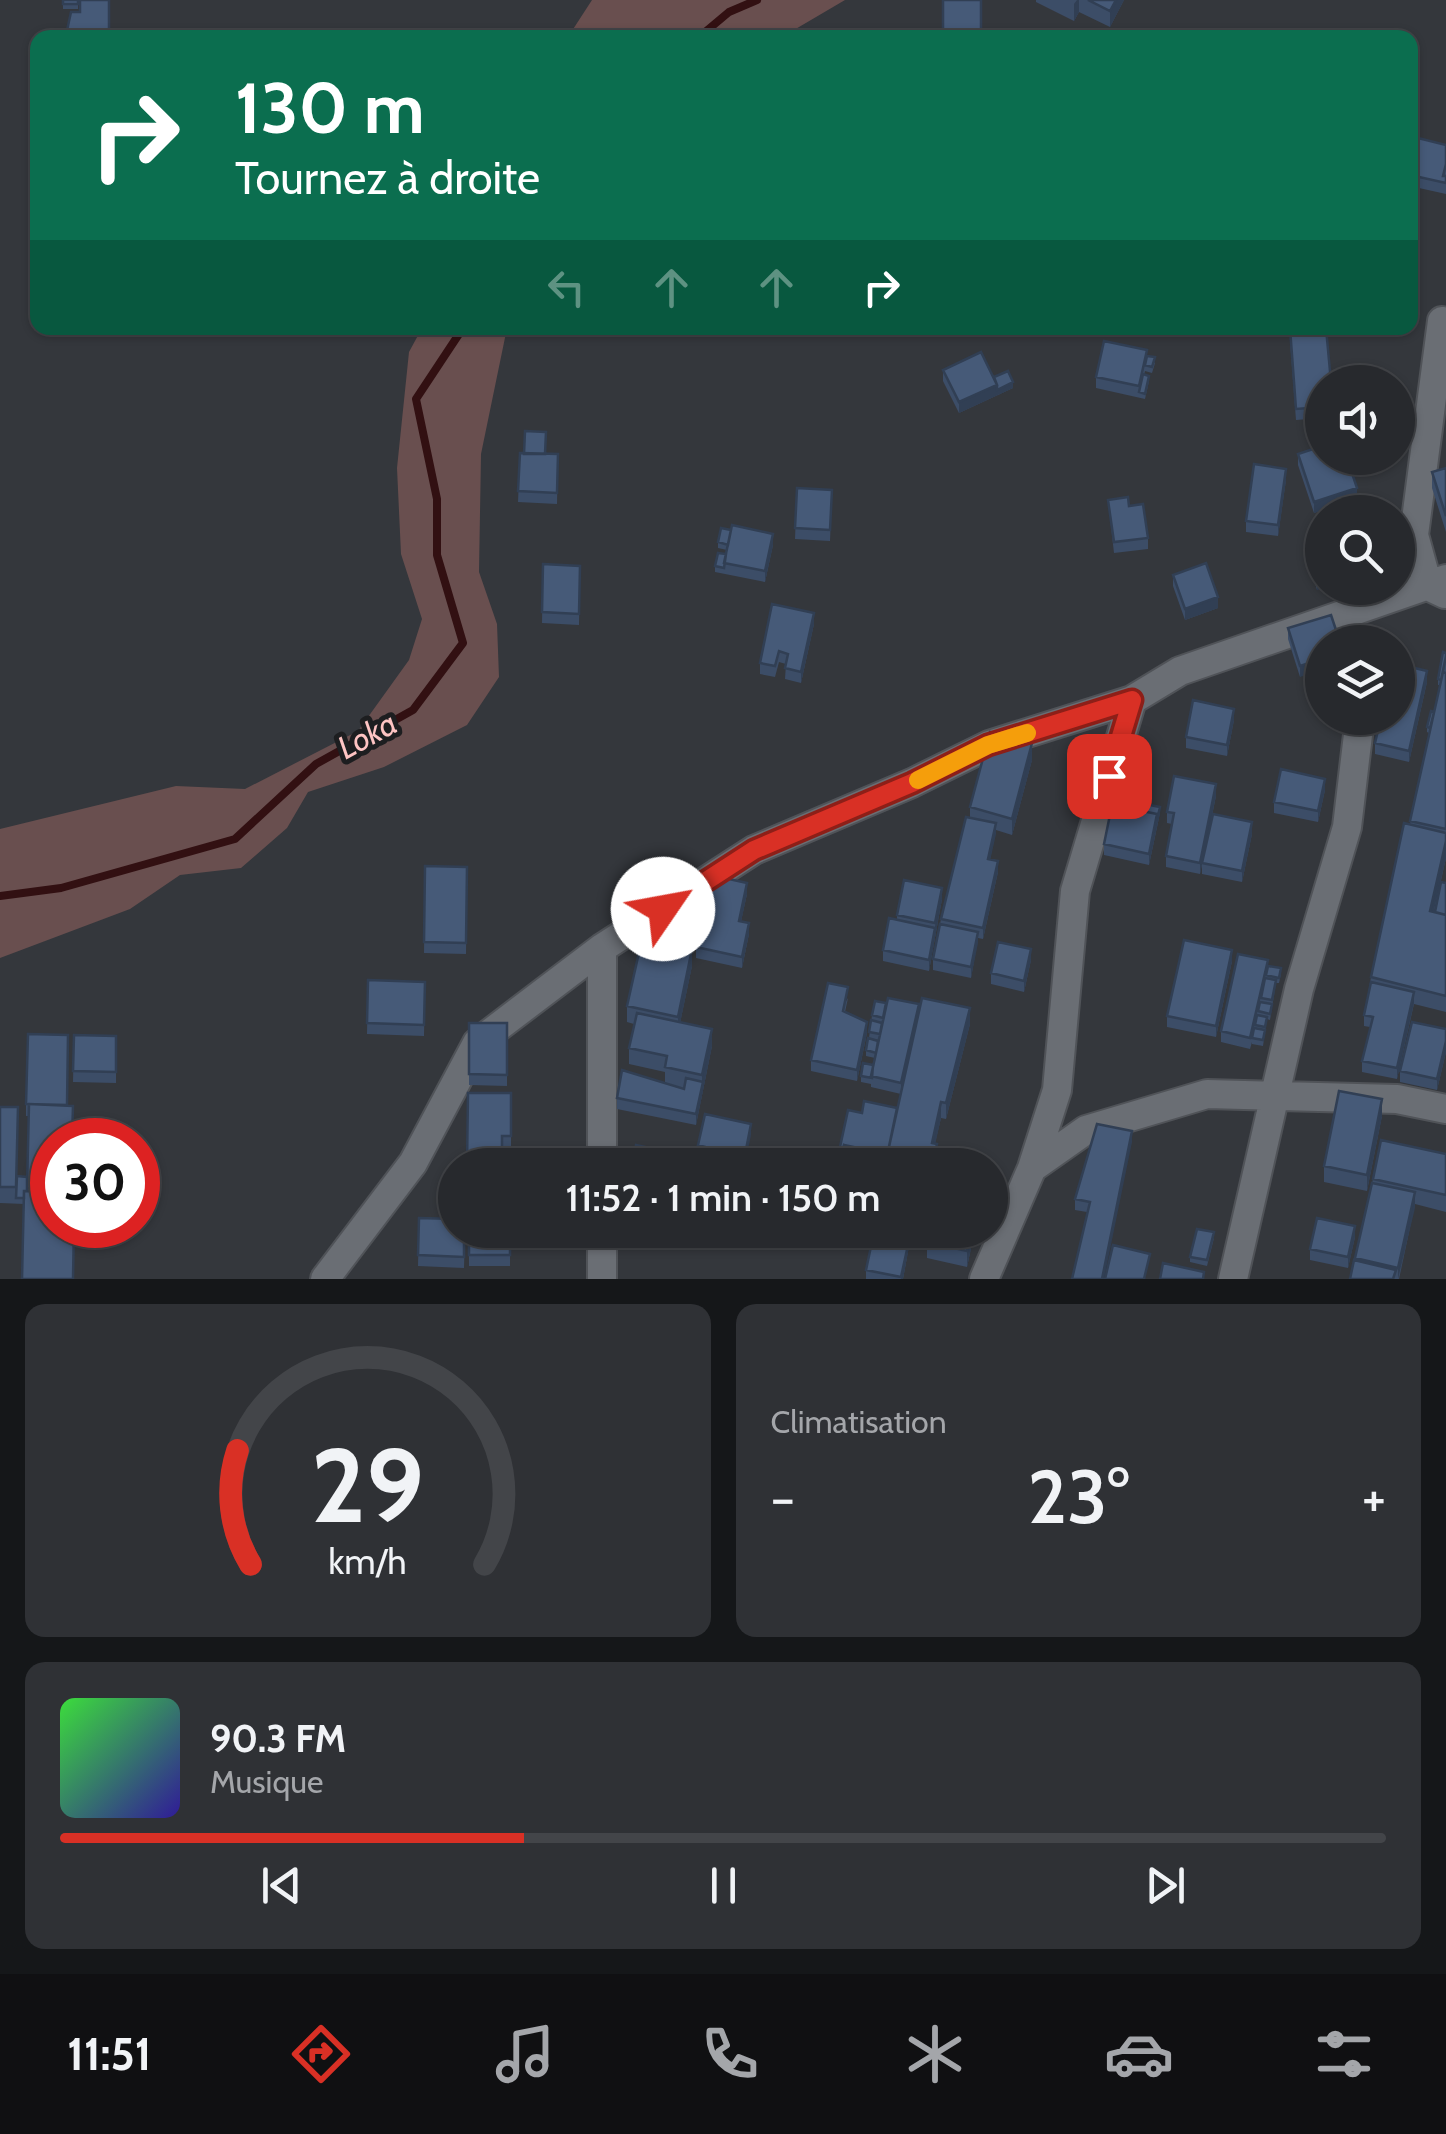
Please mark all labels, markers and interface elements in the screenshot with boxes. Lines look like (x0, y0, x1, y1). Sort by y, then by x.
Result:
text: 130 m (235, 65, 425, 151)
icon: right (70, 70, 200, 200)
text: Tournez à droite (235, 151, 540, 205)
icon: left (539, 260, 594, 315)
icon: ahead (644, 260, 699, 315)
icon: ahead (749, 260, 804, 315)
icon: right (854, 260, 909, 315)
map controls (1305, 365, 1415, 735)
button: sound (1305, 365, 1415, 475)
button: search (1305, 495, 1415, 605)
button: layers (1305, 625, 1415, 735)
water label: Loka (330, 703, 404, 767)
pin (1067, 734, 1152, 819)
icon: arrive (1082, 749, 1137, 804)
position arrow (611, 857, 715, 961)
speed limit sign: 30 (30, 1118, 160, 1248)
text: 11:52 · 1 min · 150 m (566, 1174, 880, 1221)
text: Climatisation (771, 1402, 947, 1441)
text: 29 (311, 1422, 424, 1548)
text: 23° (1027, 1451, 1129, 1542)
text: − (771, 1464, 795, 1531)
text: + (1362, 1464, 1386, 1531)
text: km/h (329, 1540, 407, 1583)
text: 90.3 FM (210, 1715, 346, 1762)
text: Musique (210, 1762, 323, 1801)
icon: previous (254, 1858, 309, 1913)
icon: pause (696, 1858, 751, 1913)
icon: next (1138, 1858, 1193, 1913)
icon: directions (286, 2019, 356, 2089)
icon: music (490, 2019, 560, 2089)
icon: phone (695, 2019, 765, 2089)
icon: climate (900, 2019, 970, 2089)
icon: car (1104, 2019, 1174, 2089)
icon: filters (1309, 2019, 1379, 2089)
text: 11:51 (67, 2027, 151, 2081)

